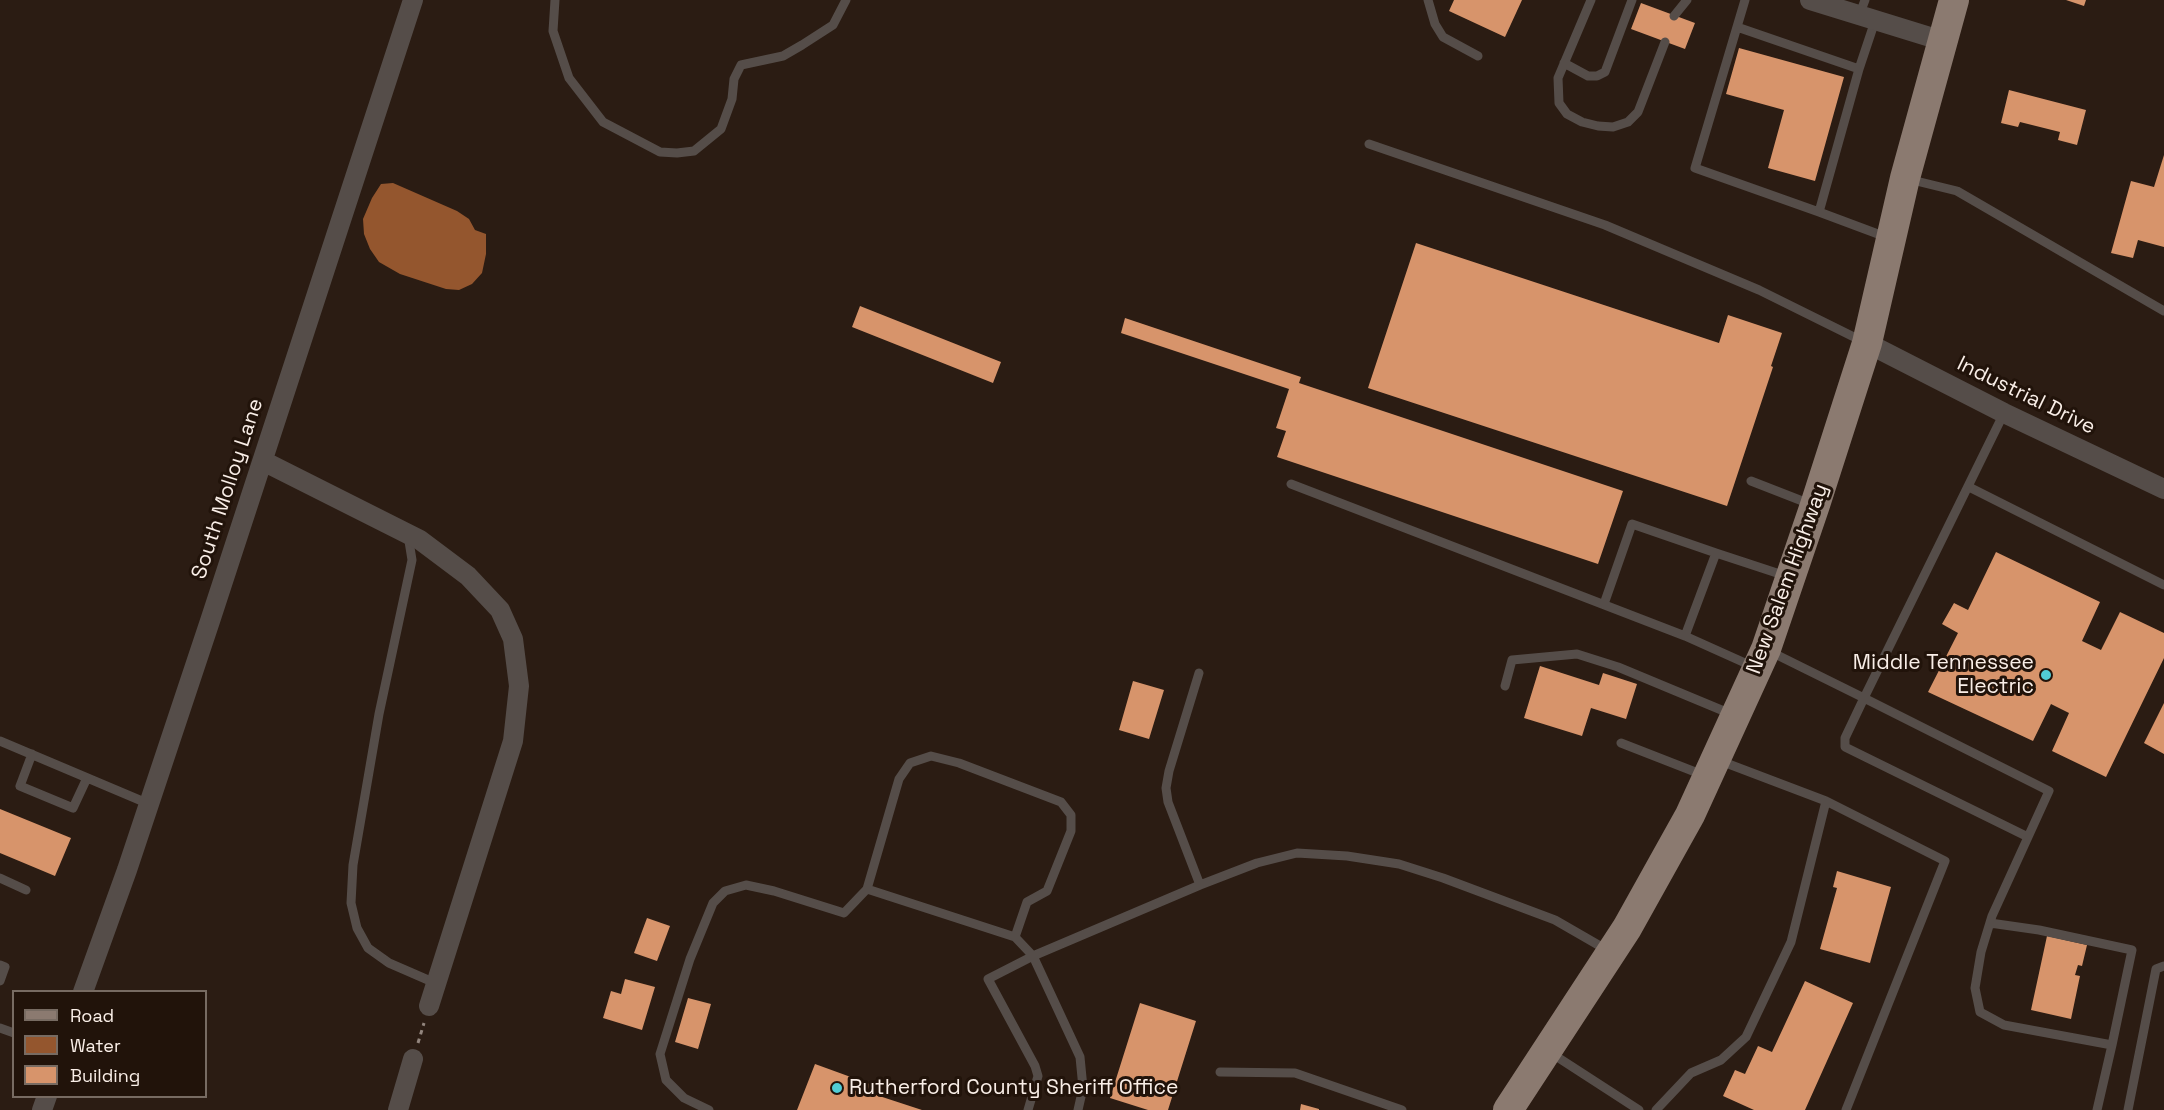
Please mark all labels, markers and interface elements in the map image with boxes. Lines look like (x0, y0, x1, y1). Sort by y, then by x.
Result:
street label: Industrial Drive (1953, 352, 2099, 440)
street label: South Molloy Lane (187, 396, 269, 582)
street label: New Salem Highway (1742, 480, 1834, 678)
place label: Middle Tennessee Electric (1853, 650, 2034, 700)
marker: Middle Tennessee Electric (2039, 668, 2053, 682)
legend (12, 990, 207, 1098)
text: Road (70, 1004, 114, 1027)
text: Water (70, 1034, 121, 1057)
text: Building (70, 1064, 140, 1087)
place label: Rutherford County Sheriff Office (849, 1075, 1178, 1101)
marker: Rutherford County Sheriff Office (830, 1081, 844, 1095)

